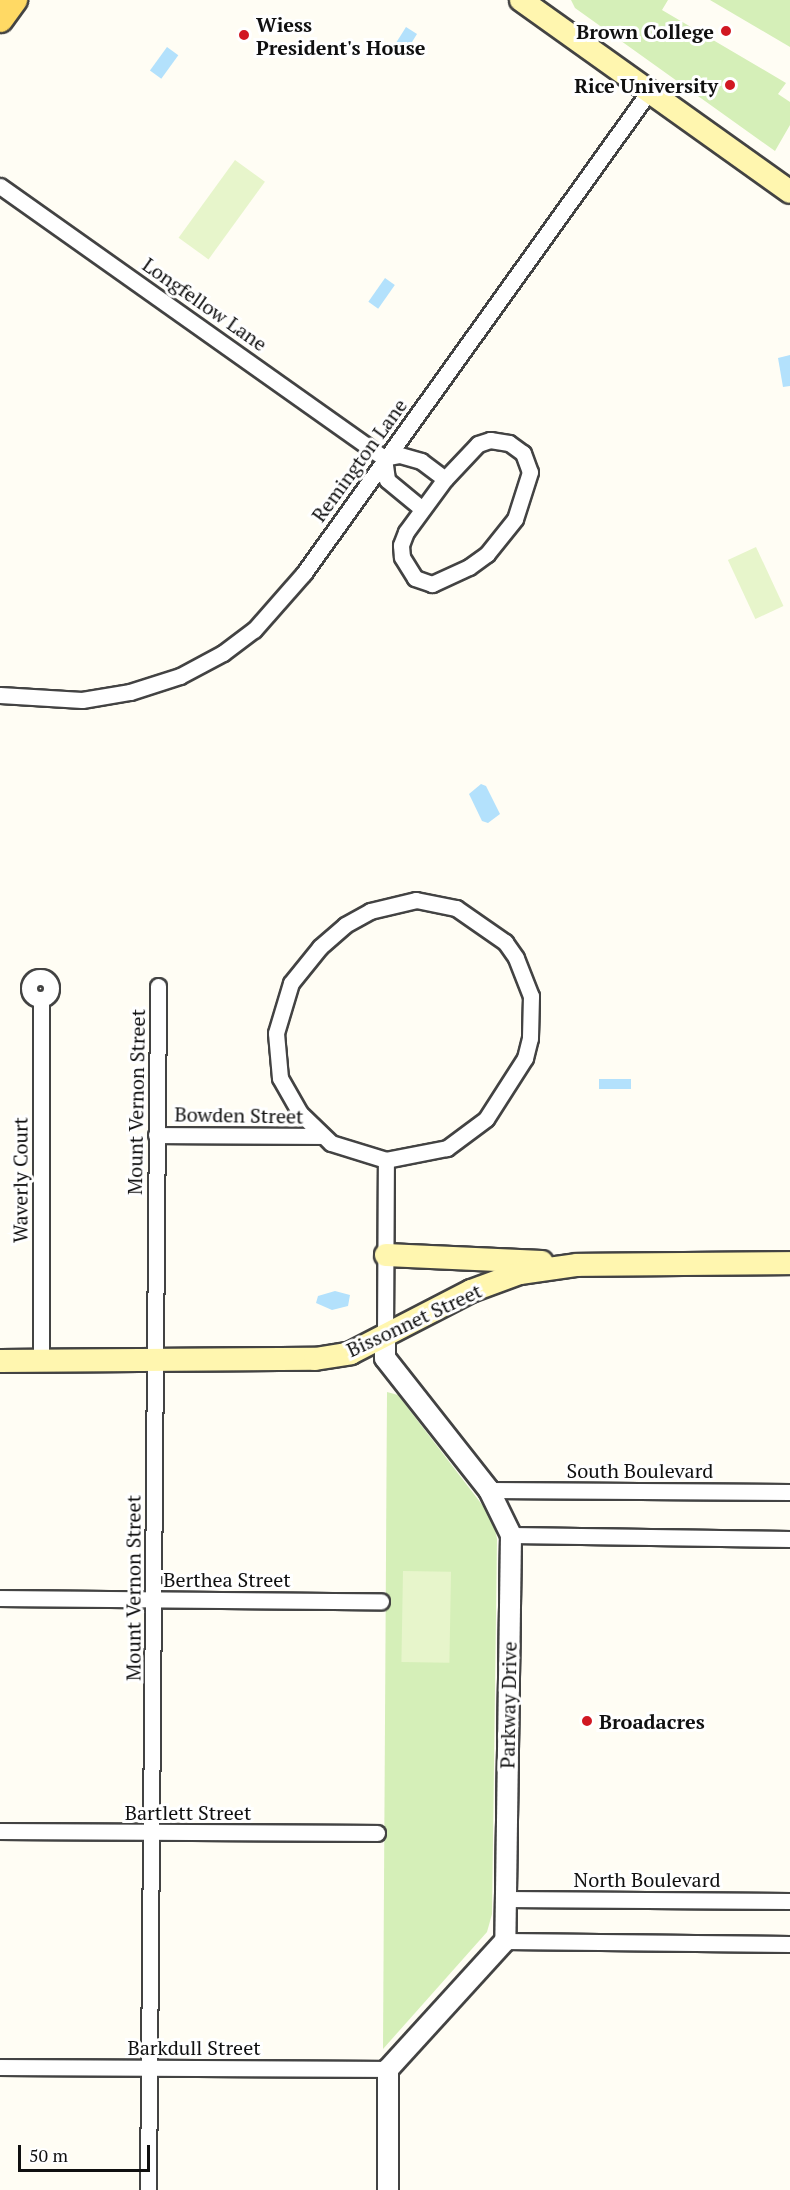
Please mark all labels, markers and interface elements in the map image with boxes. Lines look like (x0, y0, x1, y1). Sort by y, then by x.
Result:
place label: Wiess President's House (256, 12, 425, 59)
place label: Brown College (576, 19, 714, 43)
marker: Brown College (719, 24, 733, 38)
marker: Wiess President's House (237, 28, 251, 42)
place label: Rice University (574, 73, 718, 97)
marker: Rice University (723, 78, 737, 92)
street label: Longfellow Lane (138, 252, 272, 356)
street label: Remington Lane (306, 394, 412, 526)
street label: Mount Vernon Street (122, 1008, 150, 1196)
street label: Bowden Street (174, 1102, 304, 1128)
street label: Waverly Court (8, 1117, 32, 1243)
street label: Bissonnet Street (343, 1278, 485, 1362)
street label: South Boulevard (567, 1458, 713, 1482)
street label: Mount Vernon Street (121, 1495, 145, 1681)
street label: Berthea Street (163, 1567, 291, 1591)
street label: Parkway Drive (495, 1641, 521, 1769)
place label: Broadacres (599, 1709, 705, 1733)
marker: Broadacres (580, 1714, 594, 1728)
street label: Bartlett Street (125, 1800, 251, 1824)
street label: North Boulevard (574, 1867, 720, 1891)
street label: Barkdull Street (127, 2035, 261, 2059)
scale bar (21, 2133, 153, 2171)
text: 50 m (29, 2143, 68, 2167)

